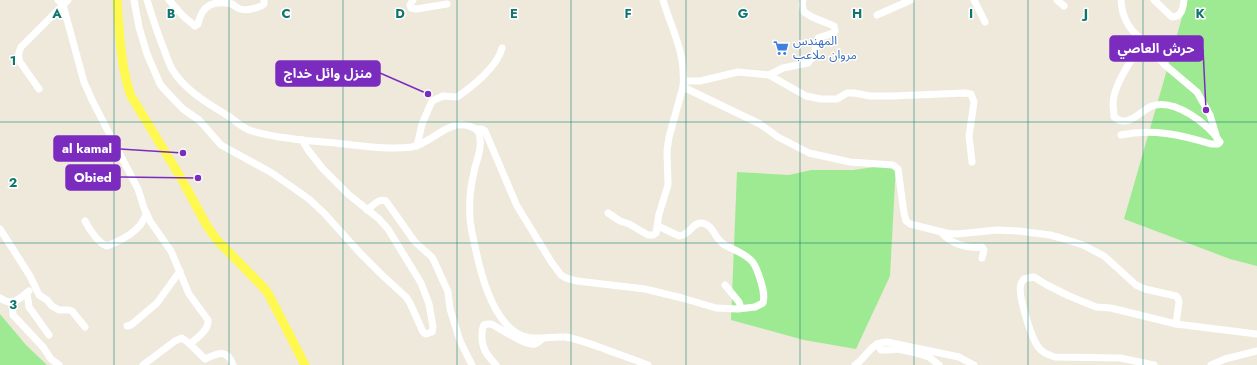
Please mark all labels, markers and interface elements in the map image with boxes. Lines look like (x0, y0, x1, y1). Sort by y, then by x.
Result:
text: A (51, 4, 62, 23)
text: B (167, 4, 176, 23)
text: C (281, 4, 291, 23)
text: D (395, 4, 405, 23)
text: E (510, 4, 518, 23)
text: F (624, 4, 632, 23)
text: G (738, 4, 749, 23)
text: H (852, 4, 862, 23)
text: I (969, 4, 973, 23)
text: J (1081, 4, 1088, 23)
text: K (1195, 4, 1205, 23)
place label: المهندس مروان ملاعب (793, 32, 857, 64)
callout: حرش العاصي (1110, 36, 1203, 61)
supermarket icon: المهندس مروان ملاعب (772, 39, 790, 57)
text: حرش العاصي (1117, 39, 1195, 59)
text: 1 (10, 51, 16, 70)
callout: منزل وائل خداج (276, 61, 380, 86)
text: منزل وائل خداج (284, 64, 372, 83)
callout: al kamal (54, 136, 120, 161)
text: al kamal (62, 139, 112, 158)
callout: Obied (66, 165, 120, 190)
text: Obied (74, 168, 112, 187)
text: 2 (9, 173, 17, 192)
text: 3 (9, 295, 17, 314)

